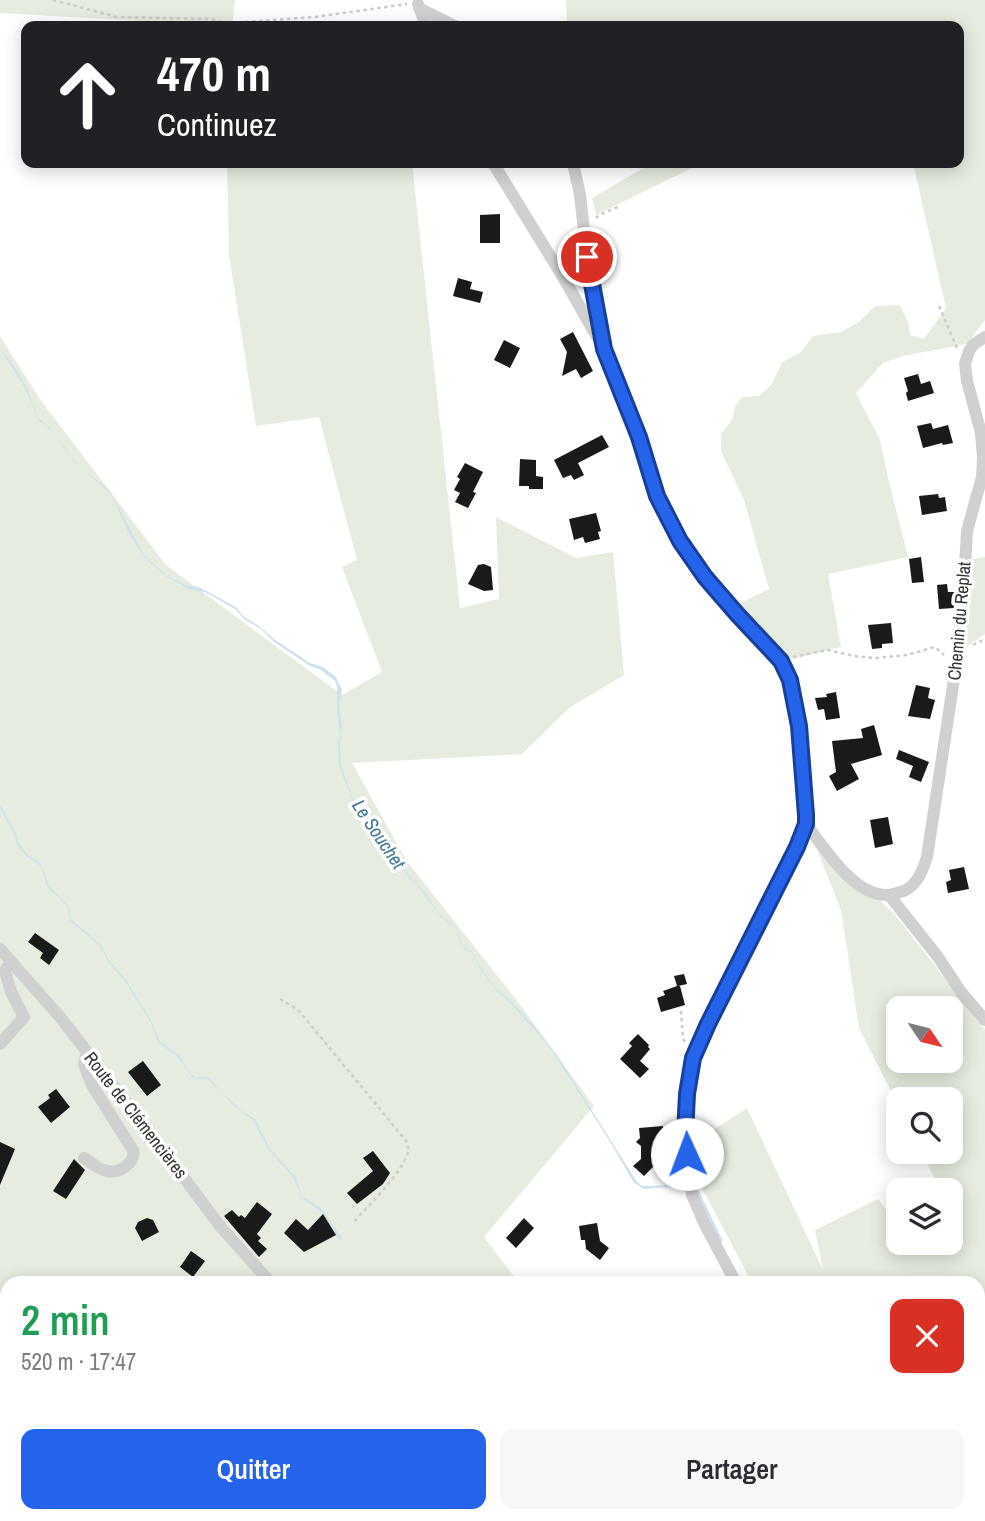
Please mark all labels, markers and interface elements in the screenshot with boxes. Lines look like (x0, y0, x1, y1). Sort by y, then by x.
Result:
text: 470 m (157, 40, 271, 106)
icon: ahead (42, 49, 133, 140)
text: Continuez (157, 103, 277, 146)
pin (557, 227, 617, 287)
icon: arrive (568, 238, 606, 276)
street label: Chemin du Replat (941, 561, 977, 681)
water label: Le Souchet (346, 794, 412, 874)
north arrow (886, 996, 962, 1073)
map controls (886, 996, 963, 1255)
street label: Route de Clémencières (78, 1046, 194, 1184)
button: search (886, 1087, 963, 1164)
position arrow (650, 1117, 724, 1191)
button: layers (886, 1178, 963, 1255)
text: 2 min (21, 1292, 110, 1348)
button: close (890, 1299, 964, 1373)
text: 520 m · 17:47 (21, 1346, 136, 1377)
button: Quitter (21, 1429, 486, 1509)
button: Partager (500, 1429, 964, 1509)

